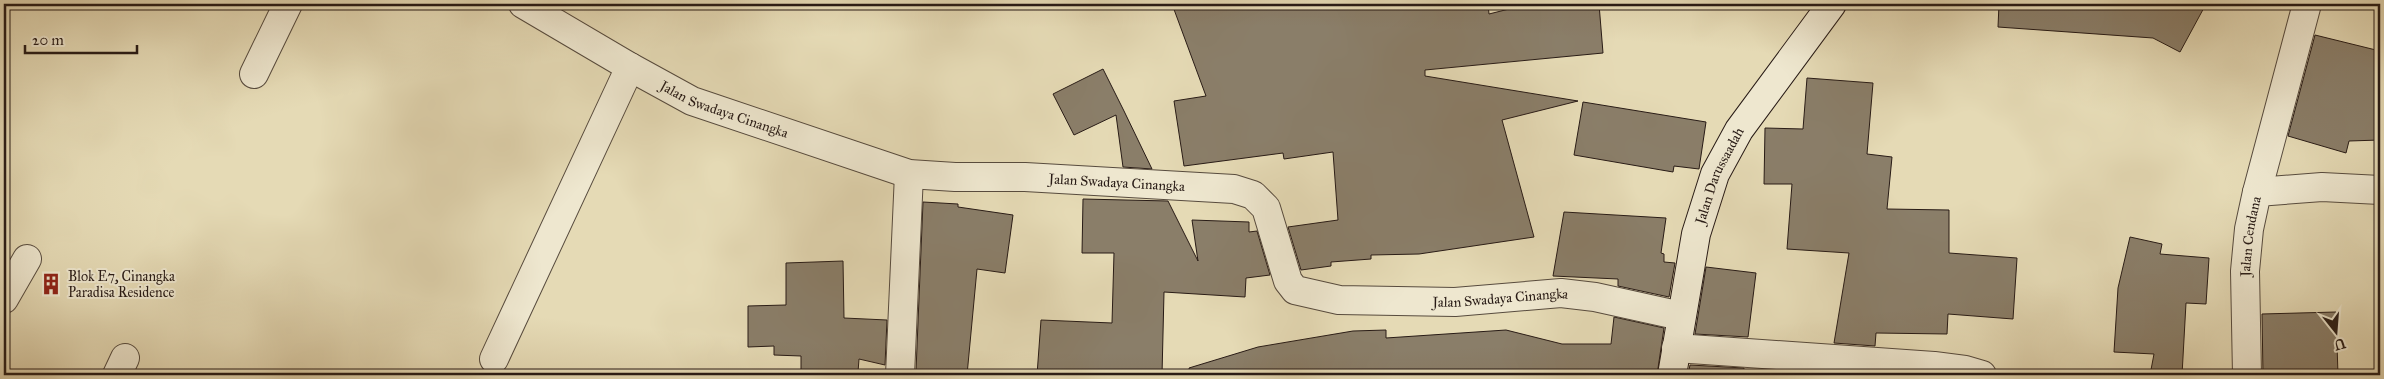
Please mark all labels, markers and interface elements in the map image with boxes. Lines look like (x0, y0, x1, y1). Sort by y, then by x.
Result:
scale bar (25, 22, 138, 54)
text: 20 m (32, 31, 64, 49)
street label: Jalan Swadaya Cinangka (655, 76, 791, 141)
street label: Jalan Darussaadah (1691, 124, 1748, 228)
street label: Jalan Swadaya Cinangka (1046, 170, 1186, 195)
street label: Jalan Cendana (2236, 195, 2264, 279)
place label: Blok E7, Cinangka Paradisa Residence (68, 268, 175, 301)
building icon: Blok E7, Cinangka Paradisa Residence (38, 271, 64, 297)
street label: Jalan Swadaya Cinangka (1430, 284, 1569, 311)
north arrow (2312, 306, 2362, 356)
text: U (2331, 334, 2347, 354)

